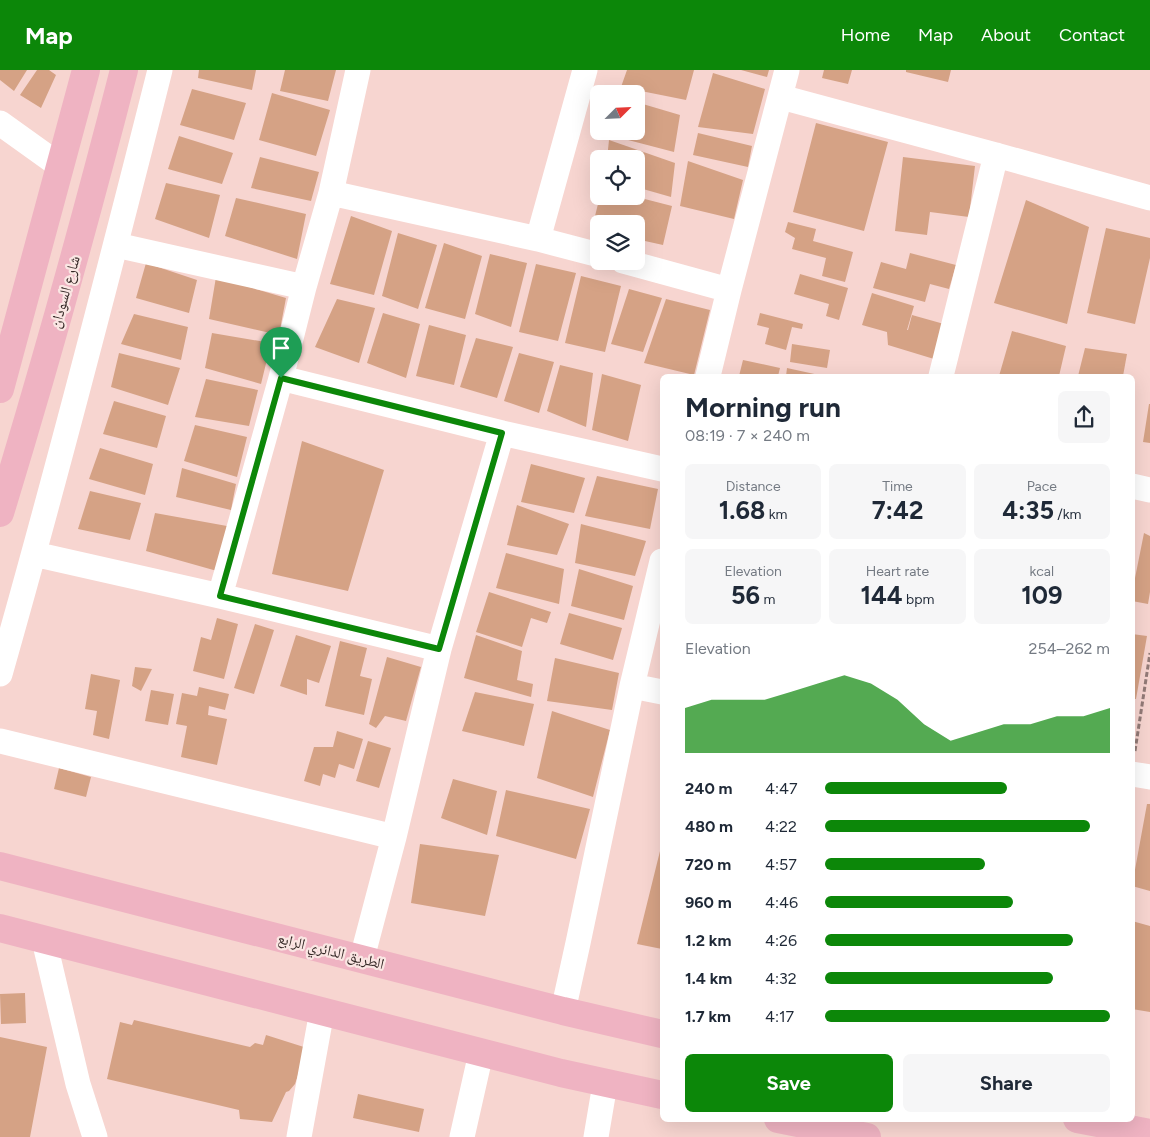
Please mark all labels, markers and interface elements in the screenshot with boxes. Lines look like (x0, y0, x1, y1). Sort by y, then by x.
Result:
text: Map (25, 21, 73, 50)
text: Home (841, 24, 890, 46)
text: Map (918, 24, 953, 46)
text: About (981, 24, 1031, 46)
text: Contact (1059, 24, 1125, 46)
north arrow (590, 85, 645, 140)
map controls (590, 85, 645, 270)
button: locate (590, 150, 645, 205)
button: layers (590, 215, 645, 270)
street label: شارع السودان (46, 254, 85, 331)
pin (260, 327, 302, 378)
icon: arrive (267, 334, 295, 362)
text: Morning run (685, 390, 841, 424)
button: share (1058, 391, 1110, 443)
text: 08:19 · 7 × 240 m (685, 426, 810, 445)
text: Distance (726, 478, 781, 495)
text: Time (882, 478, 913, 495)
text: Pace (1027, 478, 1057, 495)
text: 1.68 (719, 495, 765, 525)
text: 7:42 (872, 495, 923, 525)
text: 4:35 (1002, 495, 1054, 525)
text: km (765, 506, 788, 523)
text: /km (1054, 506, 1082, 523)
text: Elevation (724, 563, 782, 580)
text: Heart rate (866, 563, 929, 580)
text: kcal (1030, 563, 1054, 580)
text: 56 (731, 580, 760, 610)
text: 144 (860, 580, 903, 610)
text: 109 (1021, 580, 1062, 610)
text: m (760, 591, 775, 608)
text: bpm (903, 591, 935, 608)
text: Elevation (685, 639, 751, 658)
text: 254–262 m (1029, 639, 1110, 658)
text: 240 m (685, 779, 733, 798)
text: 4:47 (765, 779, 798, 798)
text: 480 m (685, 817, 733, 836)
text: 4:22 (765, 817, 797, 836)
text: 720 m (685, 855, 731, 874)
text: 4:57 (765, 855, 797, 874)
text: 960 m (685, 893, 732, 912)
text: 4:46 (765, 893, 798, 912)
street label: الطريق الدائري الرابع (275, 929, 386, 976)
text: 1.2 km (685, 931, 731, 950)
text: 4:26 (765, 931, 797, 950)
text: 1.4 km (685, 969, 732, 988)
text: 4:32 (765, 969, 797, 988)
text: 1.7 km (685, 1007, 731, 1026)
text: 4:17 (765, 1007, 794, 1026)
button: Save (685, 1054, 893, 1112)
button: Share (903, 1054, 1110, 1112)

